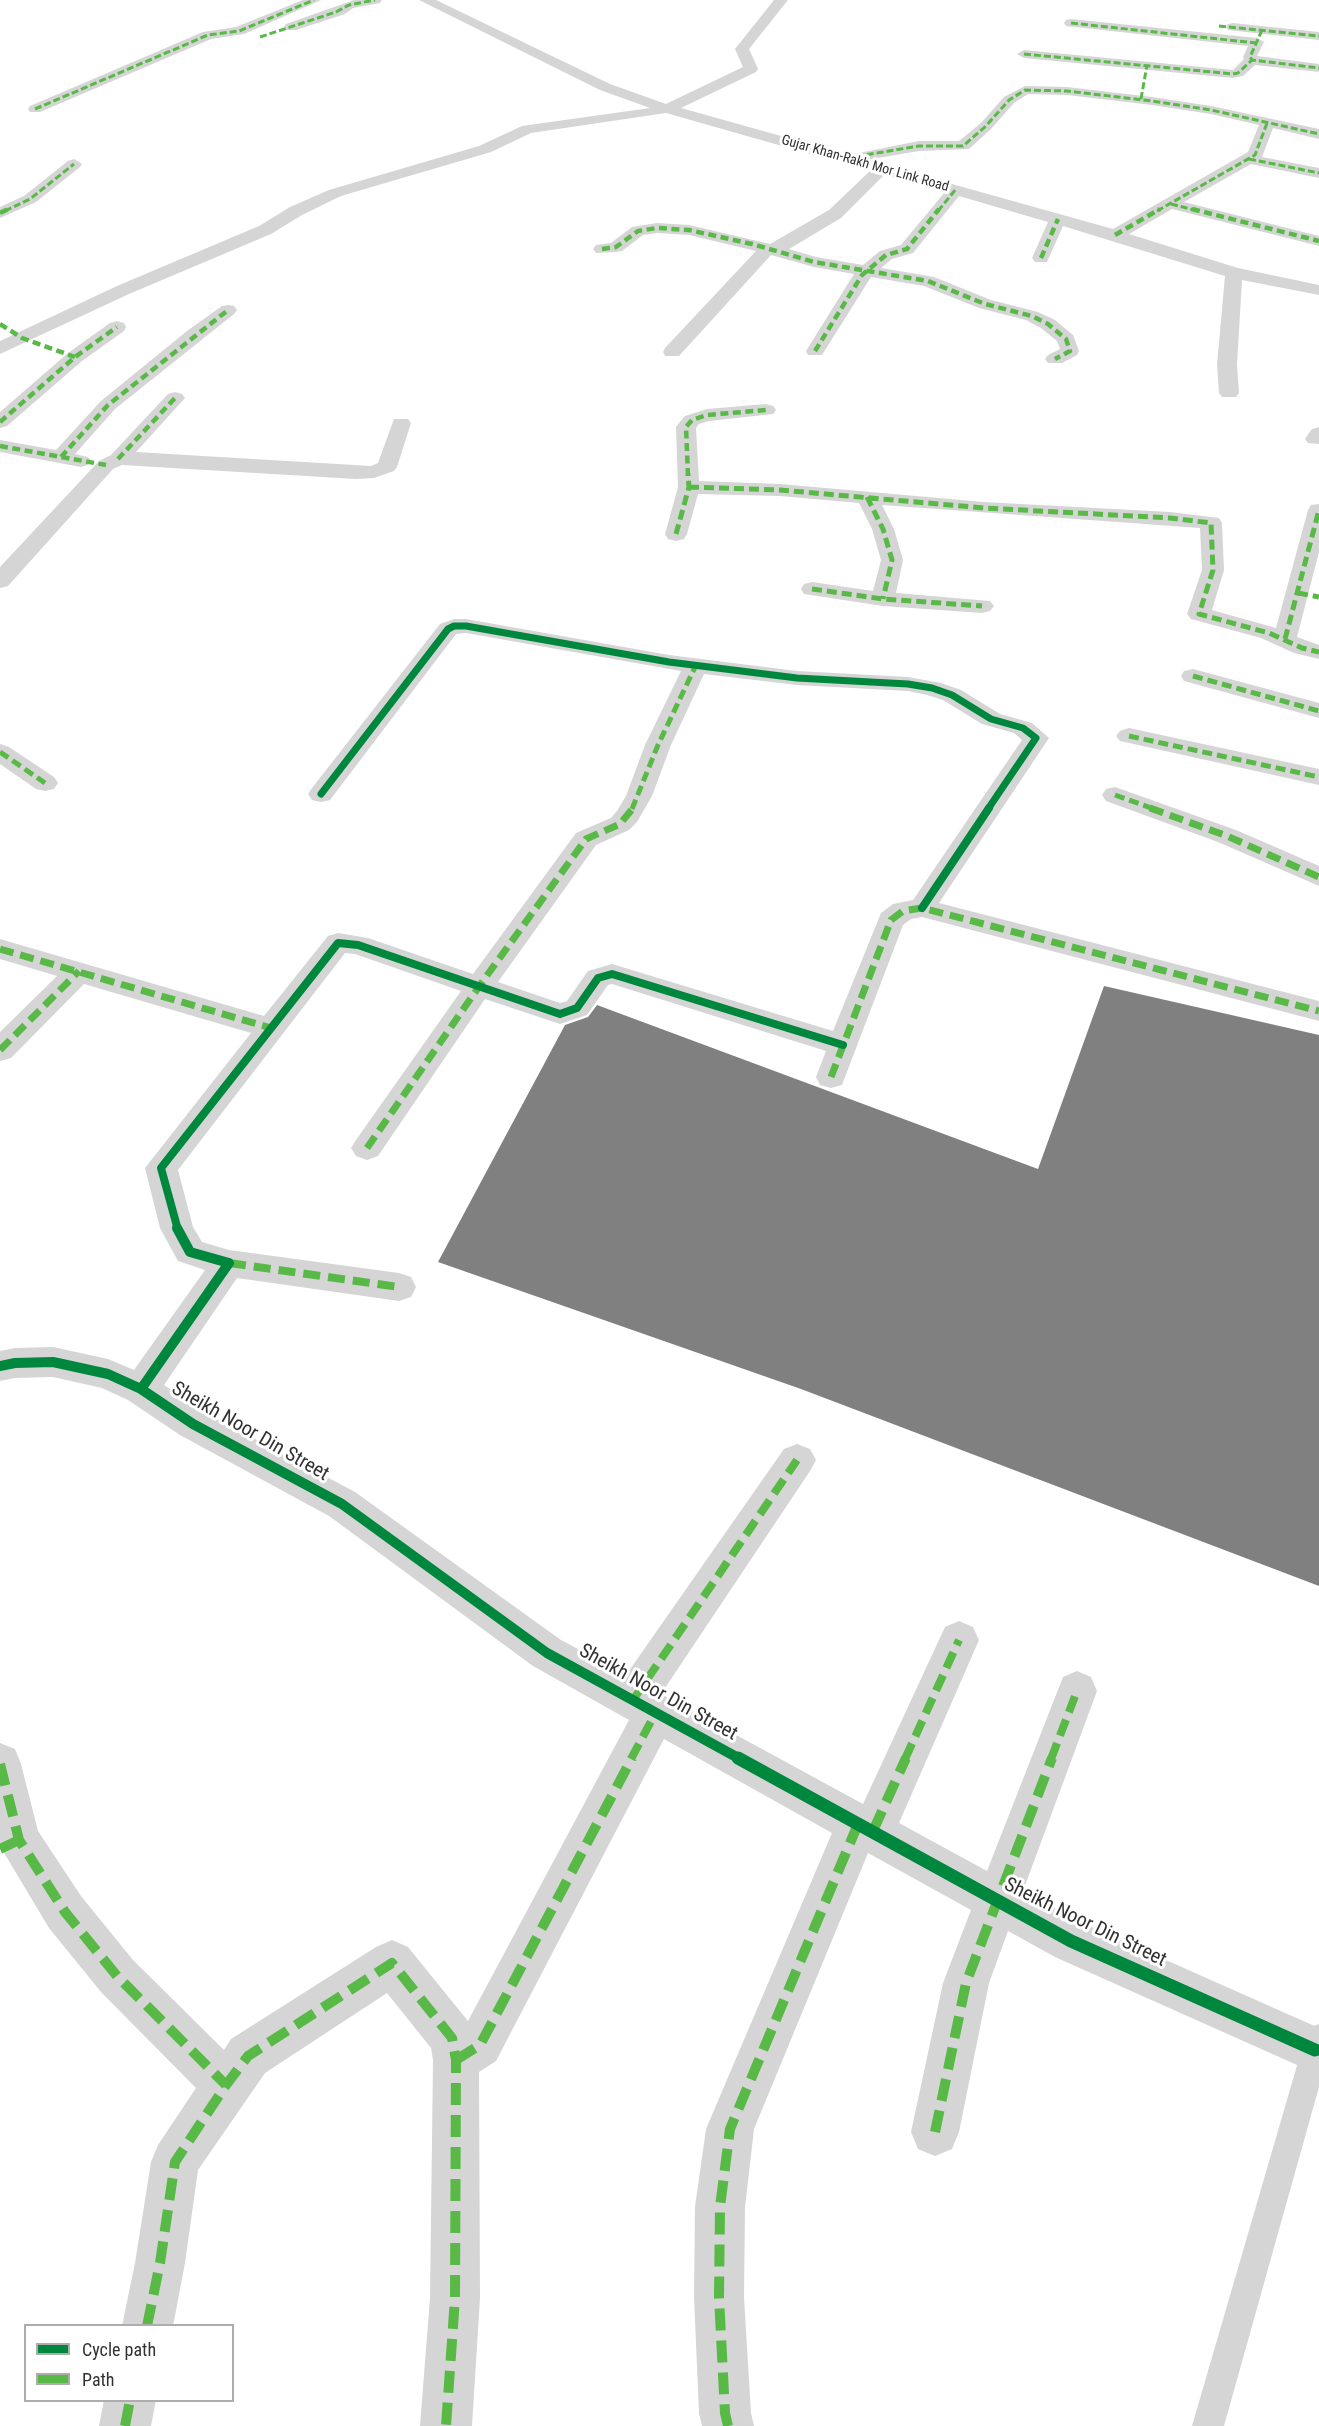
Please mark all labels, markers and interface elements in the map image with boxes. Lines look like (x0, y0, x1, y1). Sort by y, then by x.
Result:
street label: Gujar Khan-Rakh Mor Link Road (779, 132, 951, 196)
street label: Sheikh Noor Din Street (167, 1377, 333, 1487)
street label: Sheikh Noor Din Street (575, 1639, 741, 1747)
street label: Sheikh Noor Din Street (1000, 1873, 1170, 1973)
legend (24, 2324, 234, 2402)
text: Cycle path (82, 2339, 156, 2360)
text: Path (82, 2369, 115, 2390)

